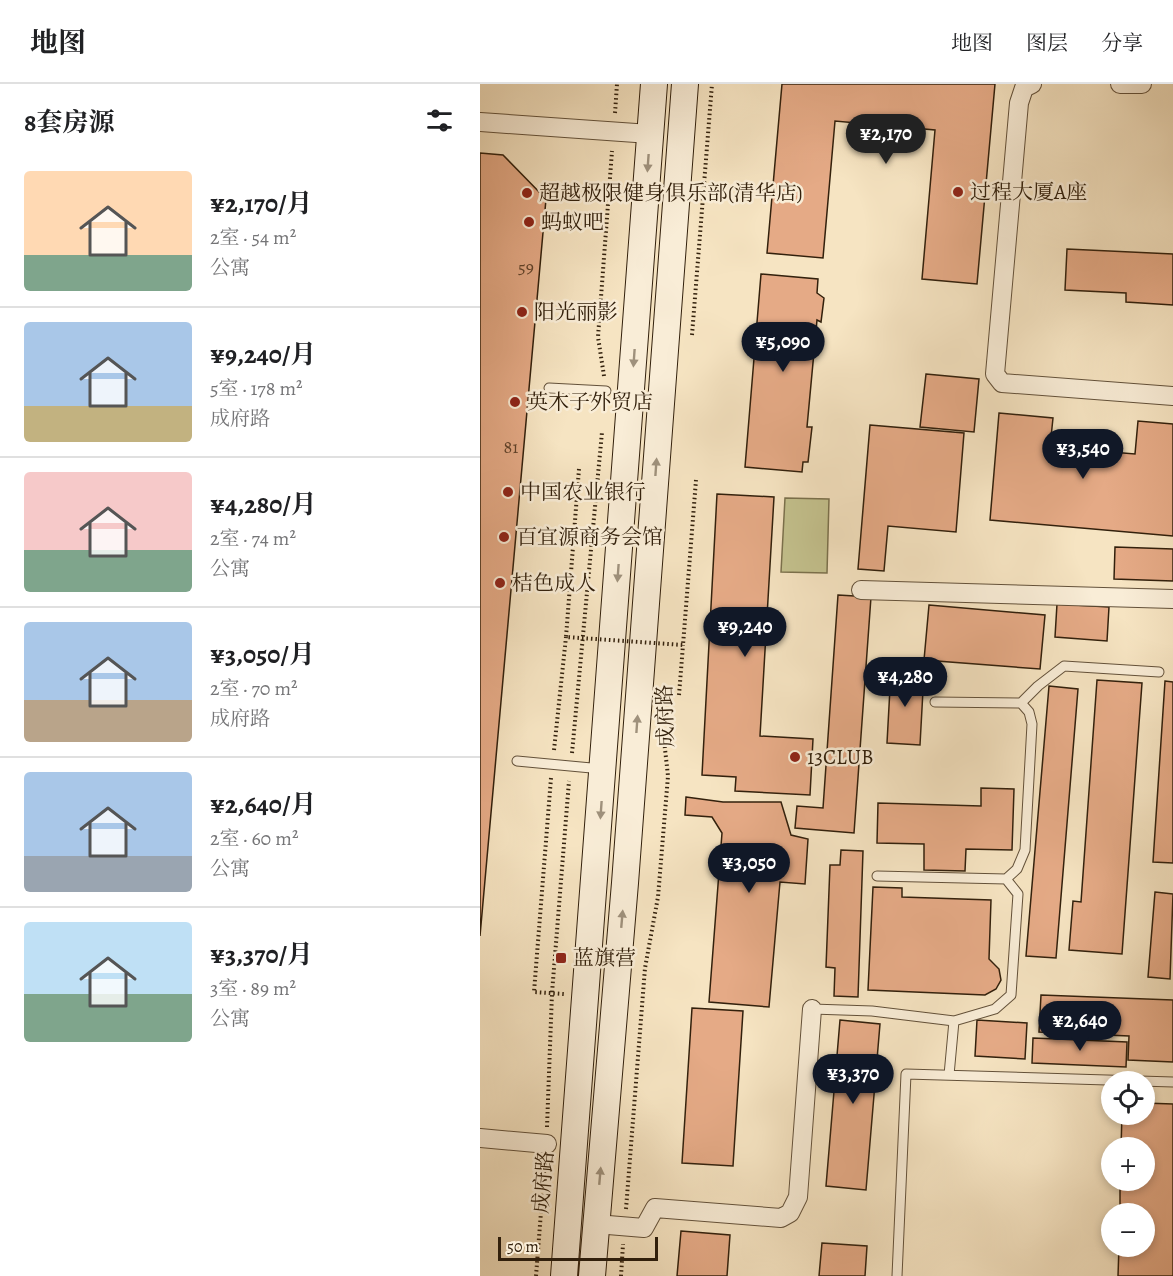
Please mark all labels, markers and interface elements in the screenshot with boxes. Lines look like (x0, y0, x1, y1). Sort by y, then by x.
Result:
text: 地图 (30, 24, 86, 62)
text: 地图 (951, 29, 993, 57)
text: 图层 (1026, 29, 1068, 57)
text: 分享 (1101, 29, 1143, 57)
icon: filters (423, 104, 456, 137)
text: 8套房源 (24, 105, 114, 140)
pin: ¥2,170 (837, 114, 935, 165)
text: ¥2,170 (860, 120, 912, 147)
one-way arrow (644, 154, 653, 173)
place label: 过程大厦A座 (970, 178, 1087, 206)
place label: 超越极限健身俱乐部(清华店) (539, 179, 803, 207)
marker: 过程大厦A座 (951, 185, 965, 199)
text: ¥2,170/月 (210, 186, 313, 221)
marker: 超越极限健身俱乐部(清华店) (520, 186, 534, 200)
icon: home (72, 195, 144, 267)
place label: 蚂蚁吧 (541, 208, 604, 236)
marker: 蚂蚁吧 (522, 215, 536, 229)
text: 2室 · 54 m² (210, 224, 296, 251)
text: 公寓 (210, 254, 250, 281)
house number: 59 (518, 255, 534, 279)
place label: 阳光丽影 (534, 298, 618, 326)
marker: 阳光丽影 (515, 305, 529, 319)
pin: ¥5,090 (734, 322, 832, 373)
text: ¥5,090 (756, 328, 810, 355)
text: ¥9,240/月 (210, 337, 316, 372)
icon: home (72, 346, 144, 418)
one-way arrow (629, 348, 639, 367)
text: 5室 · 178 m² (210, 375, 303, 402)
place label: 英木子外贸店 (527, 388, 653, 416)
marker: 英木子外贸店 (508, 395, 522, 409)
text: 成府路 (210, 405, 270, 432)
pin: ¥3,540 (1034, 429, 1132, 480)
house number: 81 (504, 435, 518, 459)
text: ¥3,540 (1056, 435, 1110, 462)
one-way arrow (652, 458, 661, 477)
place label: 中国农业银行 (520, 478, 646, 506)
marker: 中国农业银行 (501, 485, 515, 499)
text: ¥4,280/月 (210, 487, 317, 522)
icon: home (72, 496, 144, 568)
place label: 百宜源商务会馆 (516, 523, 663, 551)
text: 2室 · 74 m² (210, 525, 296, 552)
marker: 百宜源商务会馆 (497, 530, 511, 544)
text: 公寓 (210, 555, 250, 582)
one-way arrow (614, 564, 623, 583)
place label: 桔色成人 (512, 569, 596, 597)
marker: 桔色成人 (493, 576, 507, 590)
pin: ¥9,240 (696, 607, 794, 658)
text: ¥9,240 (717, 613, 773, 640)
text: ¥3,050/月 (210, 637, 315, 672)
icon: home (72, 646, 144, 718)
pin: ¥4,280 (856, 657, 954, 708)
text: ¥4,280 (877, 663, 933, 690)
text: 2室 · 70 m² (210, 675, 298, 702)
street label: 成府路 (650, 684, 680, 748)
text: 成府路 (210, 705, 270, 732)
one-way arrow (632, 715, 642, 734)
place label: 13CLUB (807, 743, 874, 771)
marker: 13CLUB (788, 750, 802, 764)
text: ¥2,640/月 (210, 787, 316, 822)
icon: home (72, 796, 144, 868)
one-way arrow (596, 800, 606, 819)
text: 2室 · 60 m² (210, 825, 298, 852)
pin: ¥3,050 (700, 843, 798, 894)
text: ¥3,050 (722, 849, 776, 876)
text: 公寓 (210, 855, 250, 882)
one-way arrow (617, 909, 627, 928)
text: ¥3,370/月 (210, 937, 313, 972)
place label: 蓝旗营 (573, 944, 636, 972)
icon: home (72, 946, 144, 1018)
marker: 蓝旗营 (554, 951, 568, 965)
text: 3室 · 89 m² (210, 975, 296, 1002)
pin: ¥2,640 (1031, 1001, 1129, 1052)
text: 公寓 (210, 1005, 250, 1032)
text: ¥2,640 (1052, 1007, 1108, 1034)
pin: ¥3,370 (804, 1054, 902, 1105)
text: ¥3,370 (827, 1060, 879, 1087)
map controls (1101, 1071, 1155, 1257)
button: locate (1101, 1071, 1155, 1125)
button: + (1101, 1137, 1155, 1191)
street label: 成府路 (526, 1149, 560, 1215)
one-way arrow (595, 1166, 605, 1185)
button: − (1101, 1203, 1155, 1257)
scale bar (498, 1234, 658, 1262)
text: 50 m (507, 1236, 539, 1258)

